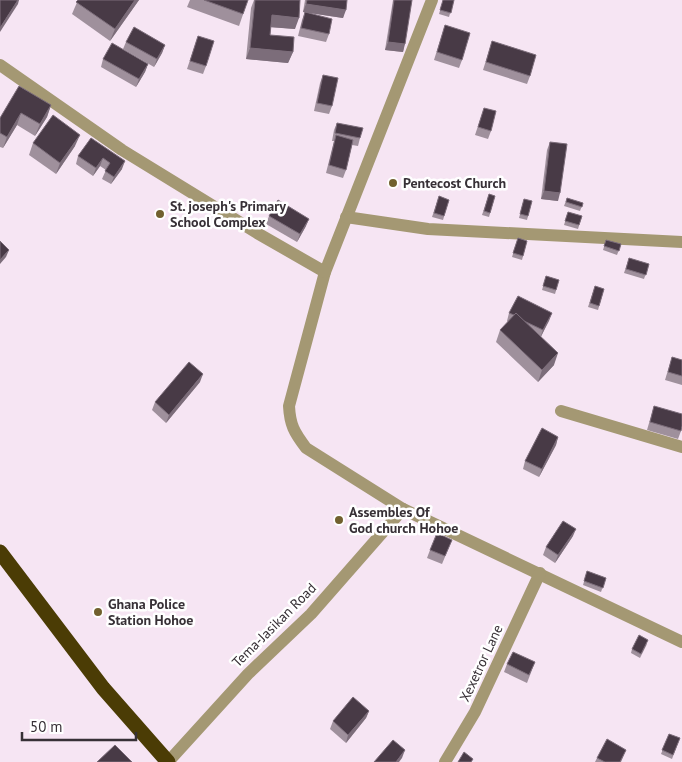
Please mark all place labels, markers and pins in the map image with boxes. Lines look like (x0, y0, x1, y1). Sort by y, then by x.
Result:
place label: Pentecost Church (403, 174, 506, 192)
marker: Pentecost Church (387, 177, 399, 189)
place label: St. joseph's Primary School Complex (170, 197, 286, 231)
marker: St. joseph's Primary School Complex (154, 208, 166, 220)
place label: Assembles Of God church Hohoe (349, 503, 458, 537)
marker: Assembles Of God church Hohoe (333, 514, 345, 526)
place label: Ghana Police Station Hohoe (108, 595, 193, 629)
marker: Ghana Police Station Hohoe (92, 606, 104, 618)

